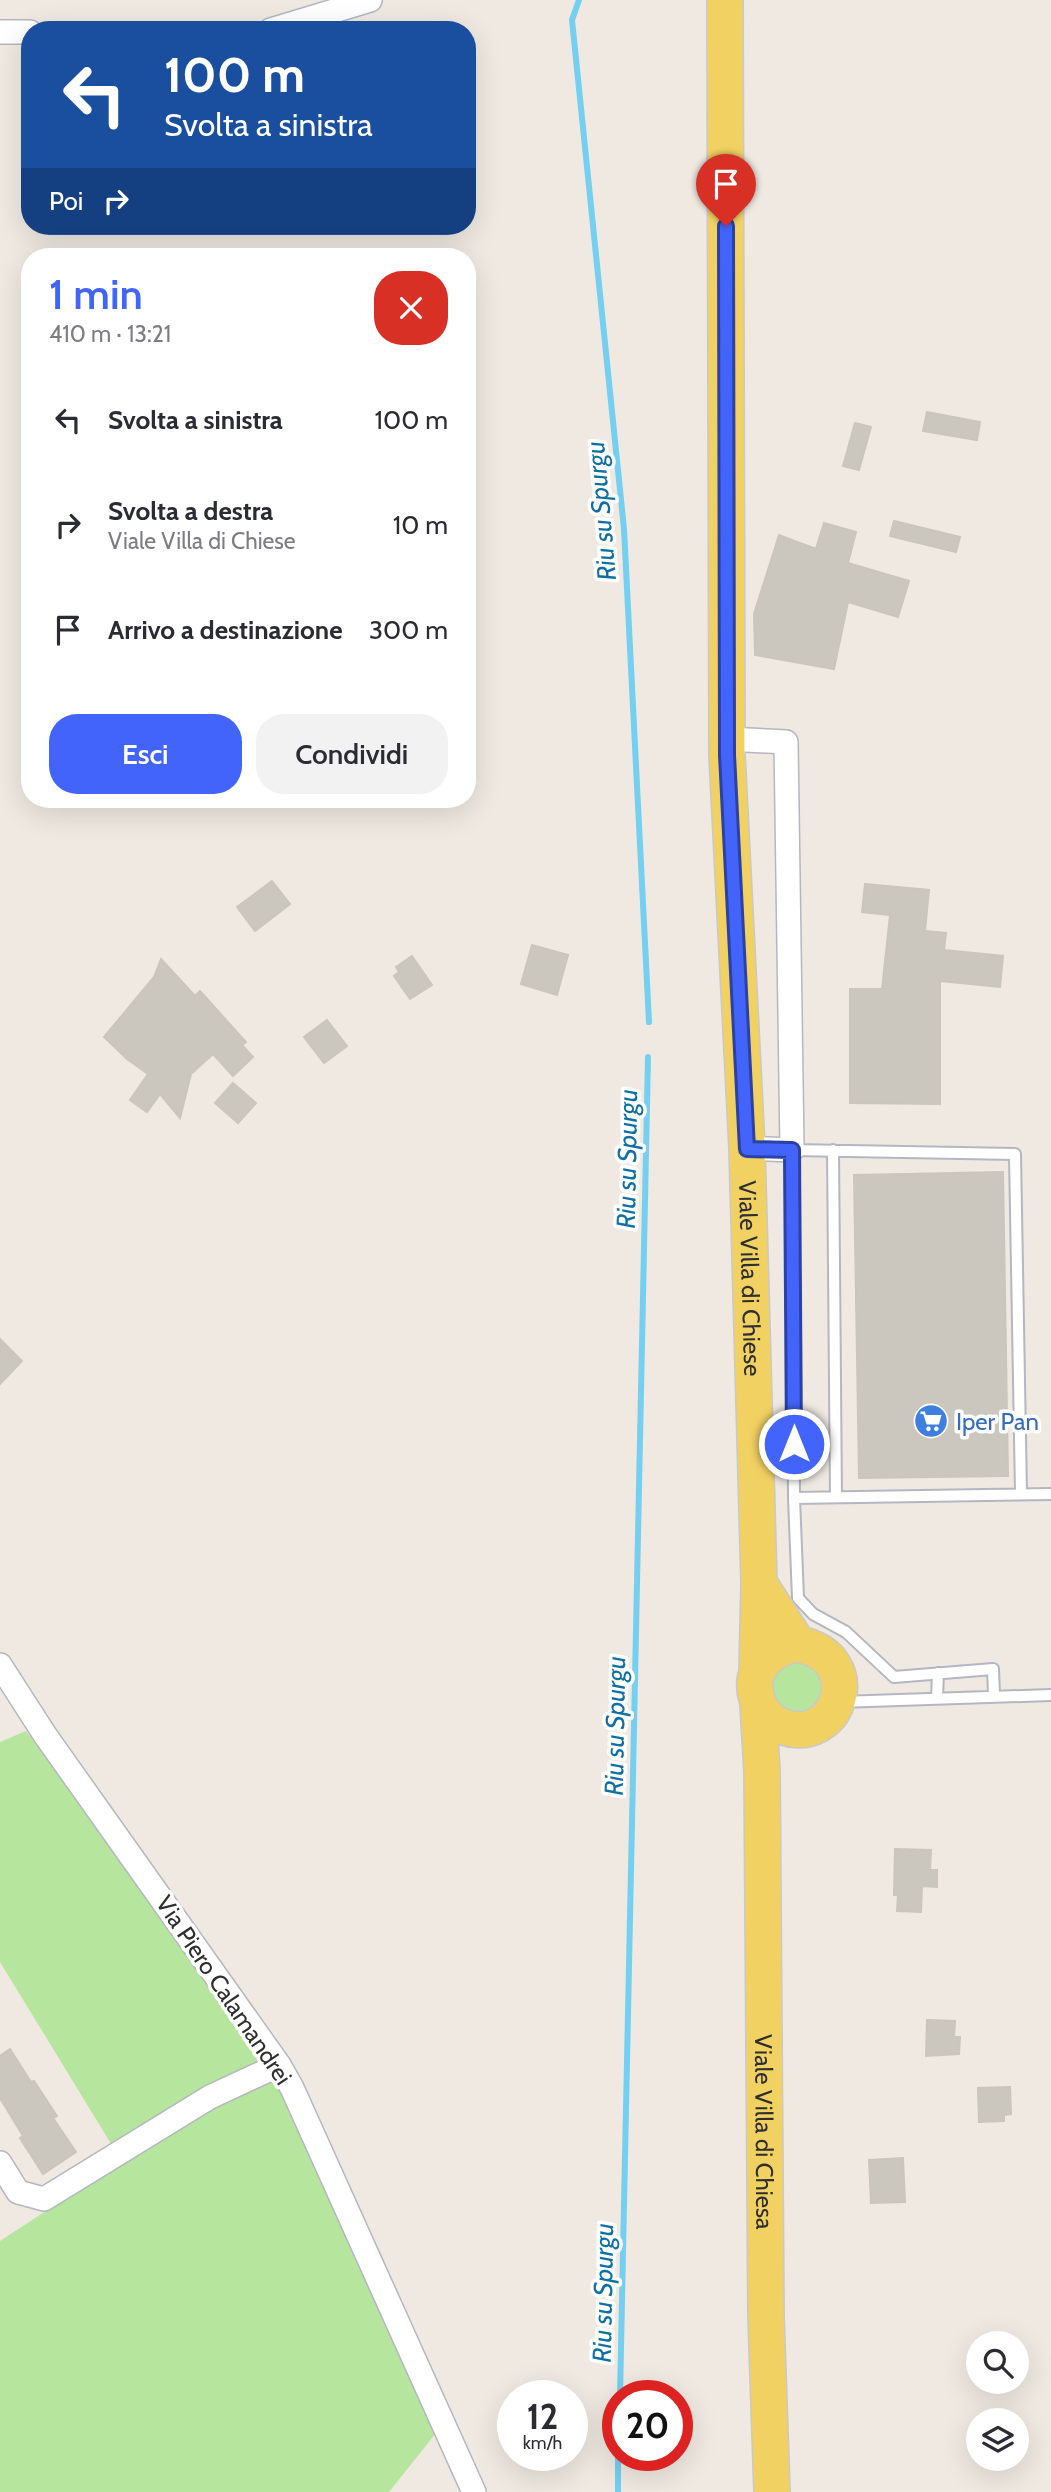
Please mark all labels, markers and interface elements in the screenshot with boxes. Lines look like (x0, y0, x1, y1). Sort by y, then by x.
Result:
text: 100 m (164, 45, 305, 104)
icon: left (49, 49, 140, 140)
text: Svolta a sinistra (164, 105, 373, 144)
pin (696, 154, 756, 226)
icon: arrive (707, 165, 745, 203)
icon: right (97, 182, 135, 220)
text: Poi (49, 185, 83, 217)
text: 1 min (49, 268, 143, 320)
button: close (374, 271, 448, 345)
text: 410 m · 13:21 (49, 320, 171, 348)
icon: left (49, 401, 87, 439)
text: Svolta a sinistra (108, 404, 283, 436)
text: 100 m (375, 404, 448, 436)
water label: Riu su Spurgu (579, 440, 623, 582)
text: Svolta a destra (108, 495, 273, 527)
icon: right (49, 506, 87, 544)
text: 10 m (393, 509, 448, 541)
text: Viale Villa di Chiese (108, 527, 296, 555)
icon: arrive (49, 611, 87, 649)
text: Arrivo a destinazione (108, 614, 343, 646)
text: 300 m (369, 614, 448, 646)
button: Esci (49, 714, 242, 794)
button: Condividi (256, 714, 448, 794)
water label: Riu su Spurgu (610, 1089, 644, 1229)
street label: Viale Villa di Chiese (733, 1180, 768, 1377)
supermarket icon: Iper Pan (912, 1402, 950, 1440)
position arrow (757, 1407, 831, 1481)
place label: Iper Pan (956, 1407, 1039, 1436)
water label: Riu su Spurgu (598, 1656, 632, 1796)
street label: Via Piero Calamandrei (150, 1890, 298, 2090)
street label: Viale Villa di Chiesa (749, 2034, 780, 2230)
water label: Riu su Spurgu (586, 2223, 620, 2363)
map controls (966, 2331, 1029, 2471)
button: search (966, 2331, 1029, 2394)
speed limit sign: 20 (602, 2380, 693, 2471)
text: 12 (527, 2395, 558, 2438)
button: layers (966, 2408, 1029, 2471)
text: km/h (523, 2432, 562, 2454)

